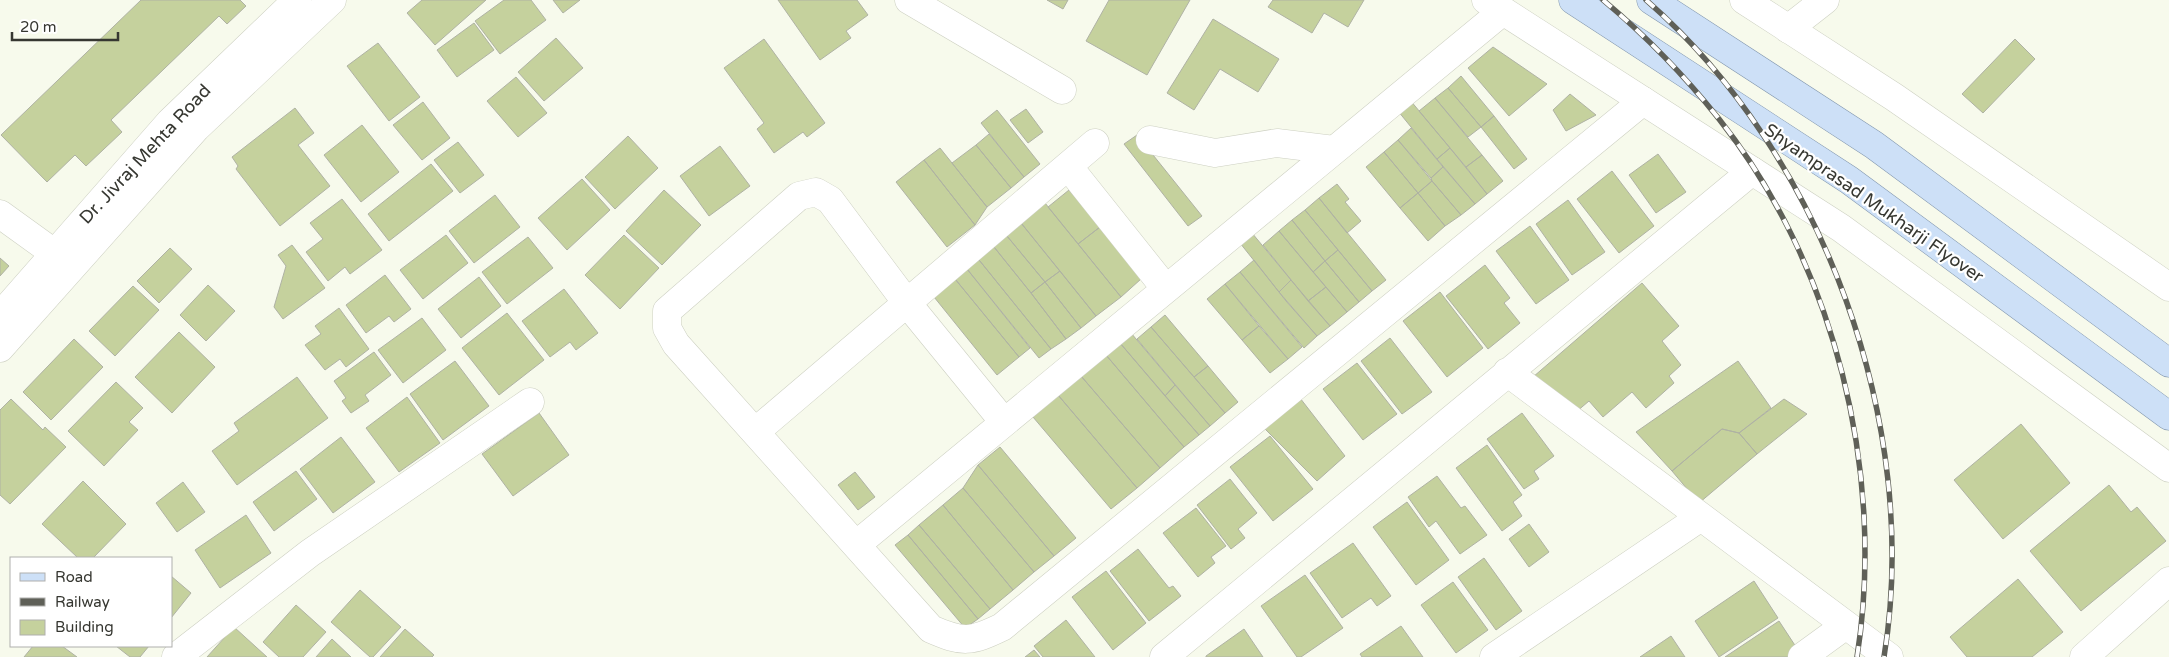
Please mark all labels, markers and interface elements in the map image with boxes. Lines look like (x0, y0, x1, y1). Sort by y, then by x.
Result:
scale bar (12, 10, 119, 42)
text: 20 m (20, 18, 57, 36)
street label: Dr. Jivraj Mehta Road (75, 80, 215, 228)
street label: Shyamprasad Mukharji Flyover (1760, 119, 1988, 287)
legend (10, 557, 172, 647)
text: Road (55, 568, 93, 586)
text: Railway (55, 593, 110, 611)
text: Building (55, 618, 114, 636)

